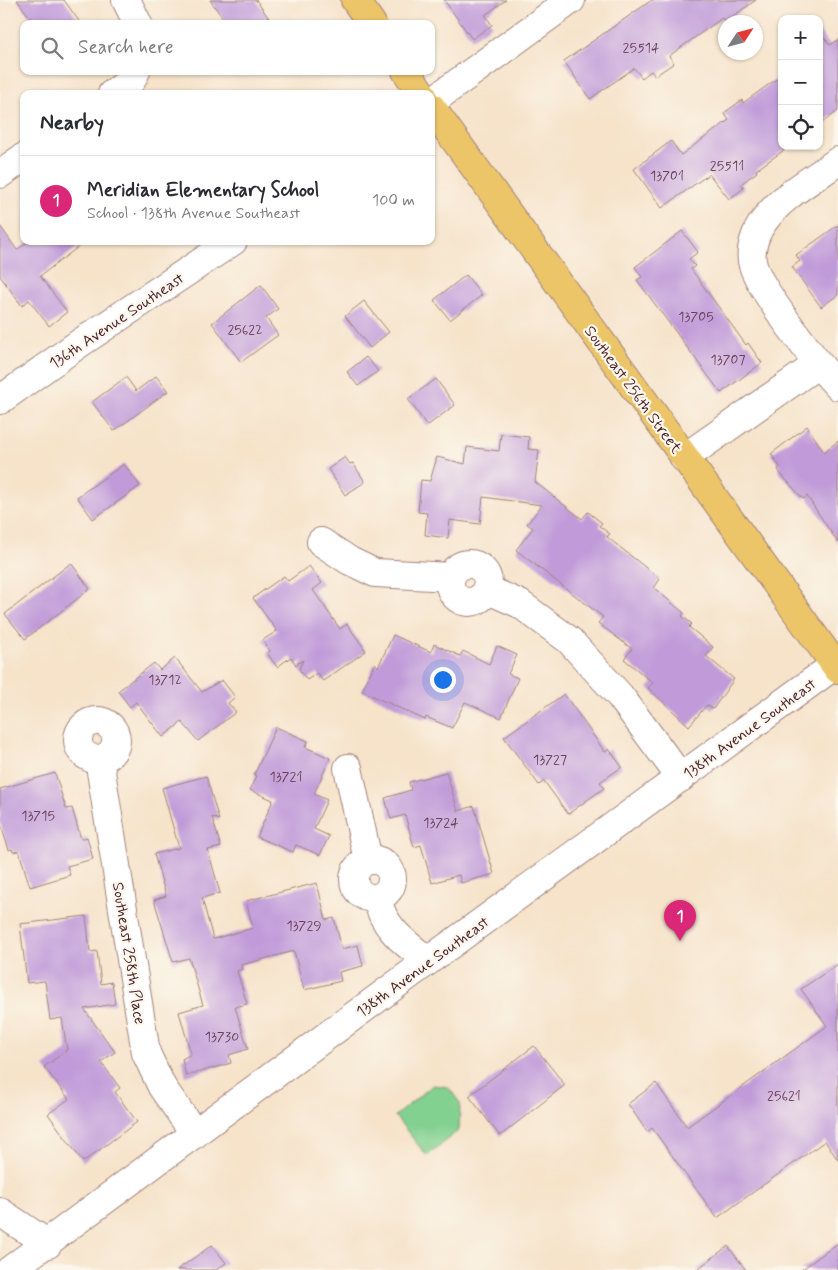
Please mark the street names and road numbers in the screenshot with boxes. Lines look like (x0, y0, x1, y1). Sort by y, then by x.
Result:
street label: 136th Avenue Southeast (45, 268, 188, 374)
street label: Southeast 256th Street (579, 322, 687, 459)
street label: 138th Avenue Southeast (679, 674, 820, 785)
street label: Southeast 258th Place (107, 881, 150, 1026)
street label: 138th Avenue Southeast (352, 912, 493, 1023)

